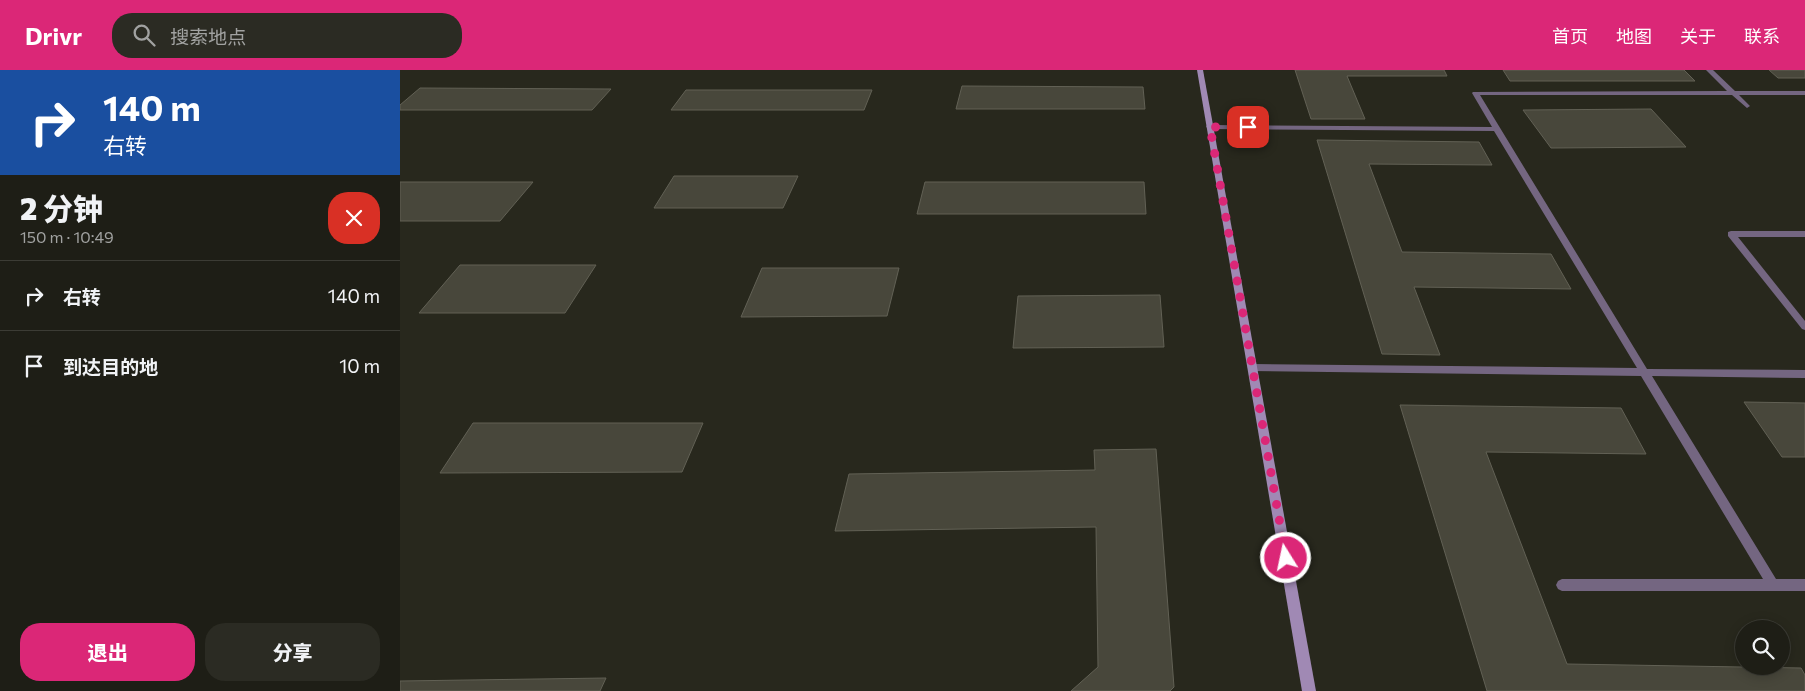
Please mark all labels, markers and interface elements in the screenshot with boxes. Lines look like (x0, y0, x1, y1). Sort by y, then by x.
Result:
search box (112, 13, 462, 58)
text: Drivr (25, 21, 82, 50)
icon: search (130, 21, 158, 49)
text: 搜索地点 (170, 25, 246, 48)
text: 首页 (1552, 25, 1588, 47)
text: 地图 (1616, 25, 1652, 47)
text: 关于 (1680, 25, 1716, 47)
text: 联系 (1744, 25, 1780, 47)
text: 140 m (103, 85, 201, 128)
icon: right (20, 90, 85, 155)
pin (1227, 106, 1269, 148)
icon: arrive (1234, 113, 1262, 141)
text: 右转 (103, 132, 147, 159)
text: 2 分钟 (20, 189, 103, 226)
button: close (328, 192, 380, 244)
text: 150 m · 10:49 (20, 227, 114, 246)
icon: right (20, 282, 48, 310)
text: 140 m (328, 284, 380, 307)
text: 右转 (63, 285, 101, 308)
icon: arrive (20, 352, 48, 380)
text: 10 m (339, 354, 380, 377)
text: 到达目的地 (63, 355, 158, 378)
position arrow (1259, 531, 1311, 583)
map controls (1735, 620, 1790, 675)
button: search (1735, 620, 1790, 675)
button: 退出 (20, 623, 195, 681)
button: 分享 (205, 623, 380, 681)

